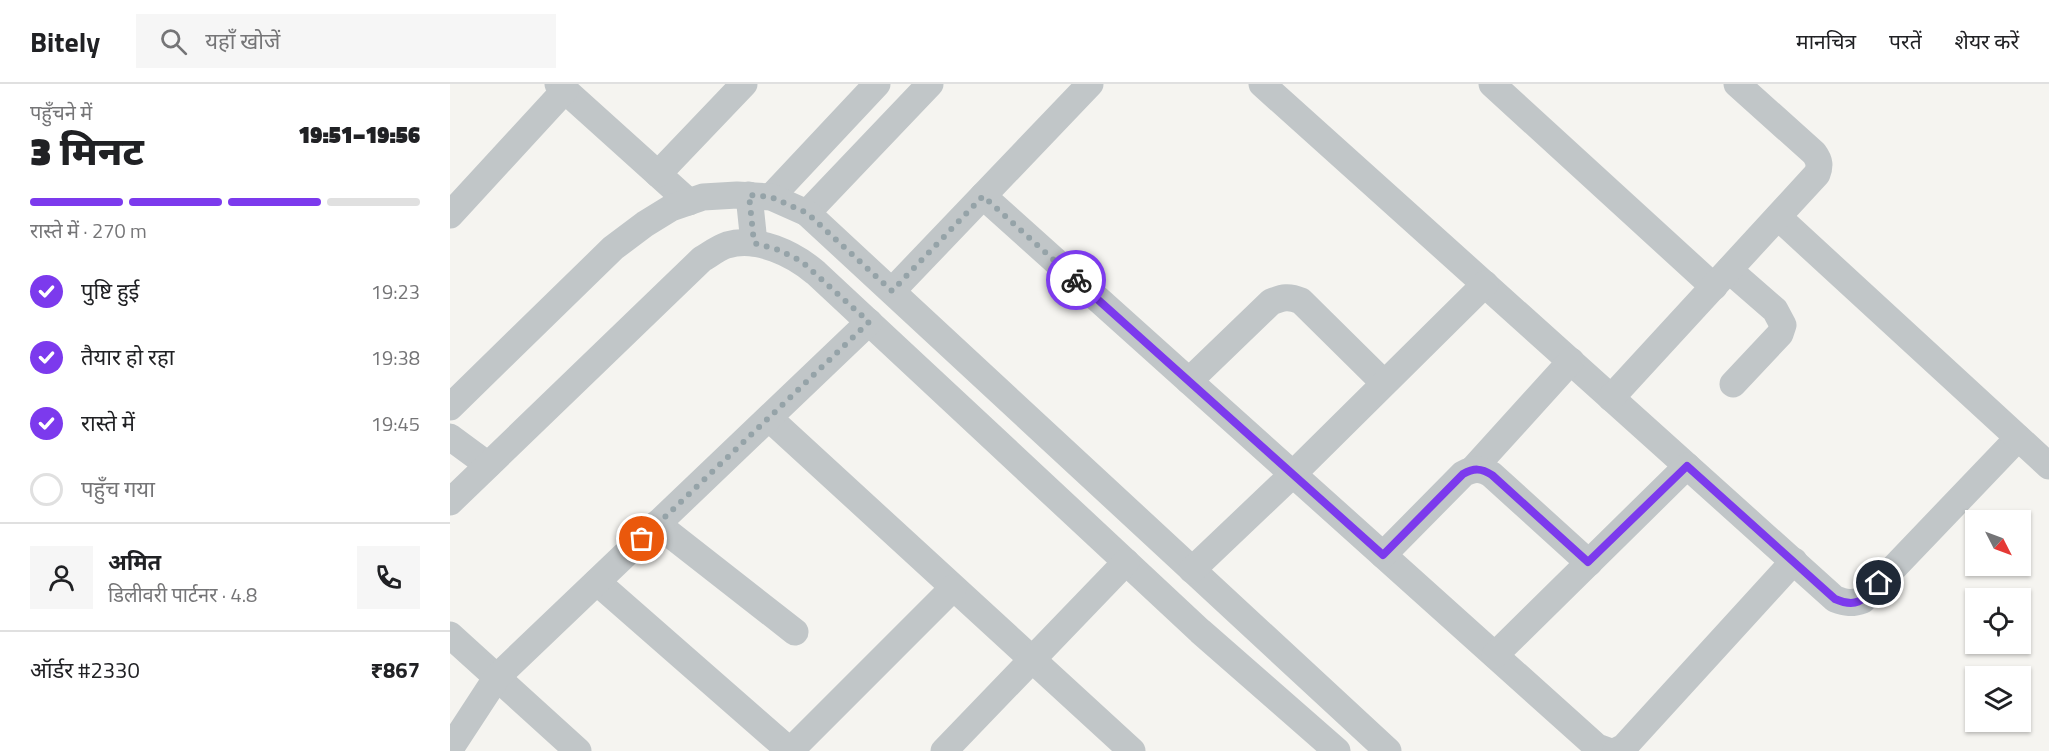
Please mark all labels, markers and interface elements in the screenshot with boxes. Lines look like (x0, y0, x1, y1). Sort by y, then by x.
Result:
search box (136, 14, 556, 68)
text: Bitely (30, 20, 100, 63)
text: यहाँ खोजें (205, 24, 280, 58)
icon: search (157, 25, 190, 58)
text: मानचित्र (1796, 25, 1856, 57)
text: परतें (1889, 25, 1922, 57)
text: शेयर करें (1955, 25, 2019, 57)
text: पहुँचने में (30, 97, 92, 128)
text: 19:51–19:56 (298, 118, 420, 152)
text: 3 मिनट (30, 121, 144, 180)
text: रास्ते में · 270 m (30, 215, 147, 246)
courier (1046, 250, 1106, 310)
icon: bike (1060, 264, 1093, 297)
text: पुष्टि हुई (81, 274, 139, 308)
icon: check (30, 275, 63, 308)
text: 19:23 (371, 276, 420, 307)
text: तैयार हो रहा (81, 340, 174, 374)
icon: check (30, 341, 63, 374)
text: 19:38 (371, 342, 420, 373)
text: रास्ते में (81, 406, 135, 440)
icon: check (30, 407, 63, 440)
text: 19:45 (371, 408, 420, 439)
text: पहुँच गया (81, 472, 155, 506)
north arrow (1965, 510, 2031, 576)
map controls (1965, 510, 2031, 732)
pin (616, 513, 667, 564)
icon: bag (625, 522, 658, 555)
text: अमित (108, 545, 161, 579)
button: person (30, 546, 93, 609)
button: phone (357, 546, 420, 609)
pin (1853, 557, 1904, 608)
icon: home (1862, 566, 1895, 599)
text: डिलीवरी पार्टनर · 4.8 (108, 579, 257, 610)
button: locate (1965, 588, 2031, 654)
text: ऑर्डर #2330 (30, 653, 140, 687)
text: ₹867 (370, 653, 420, 687)
button: layers (1965, 666, 2031, 732)

